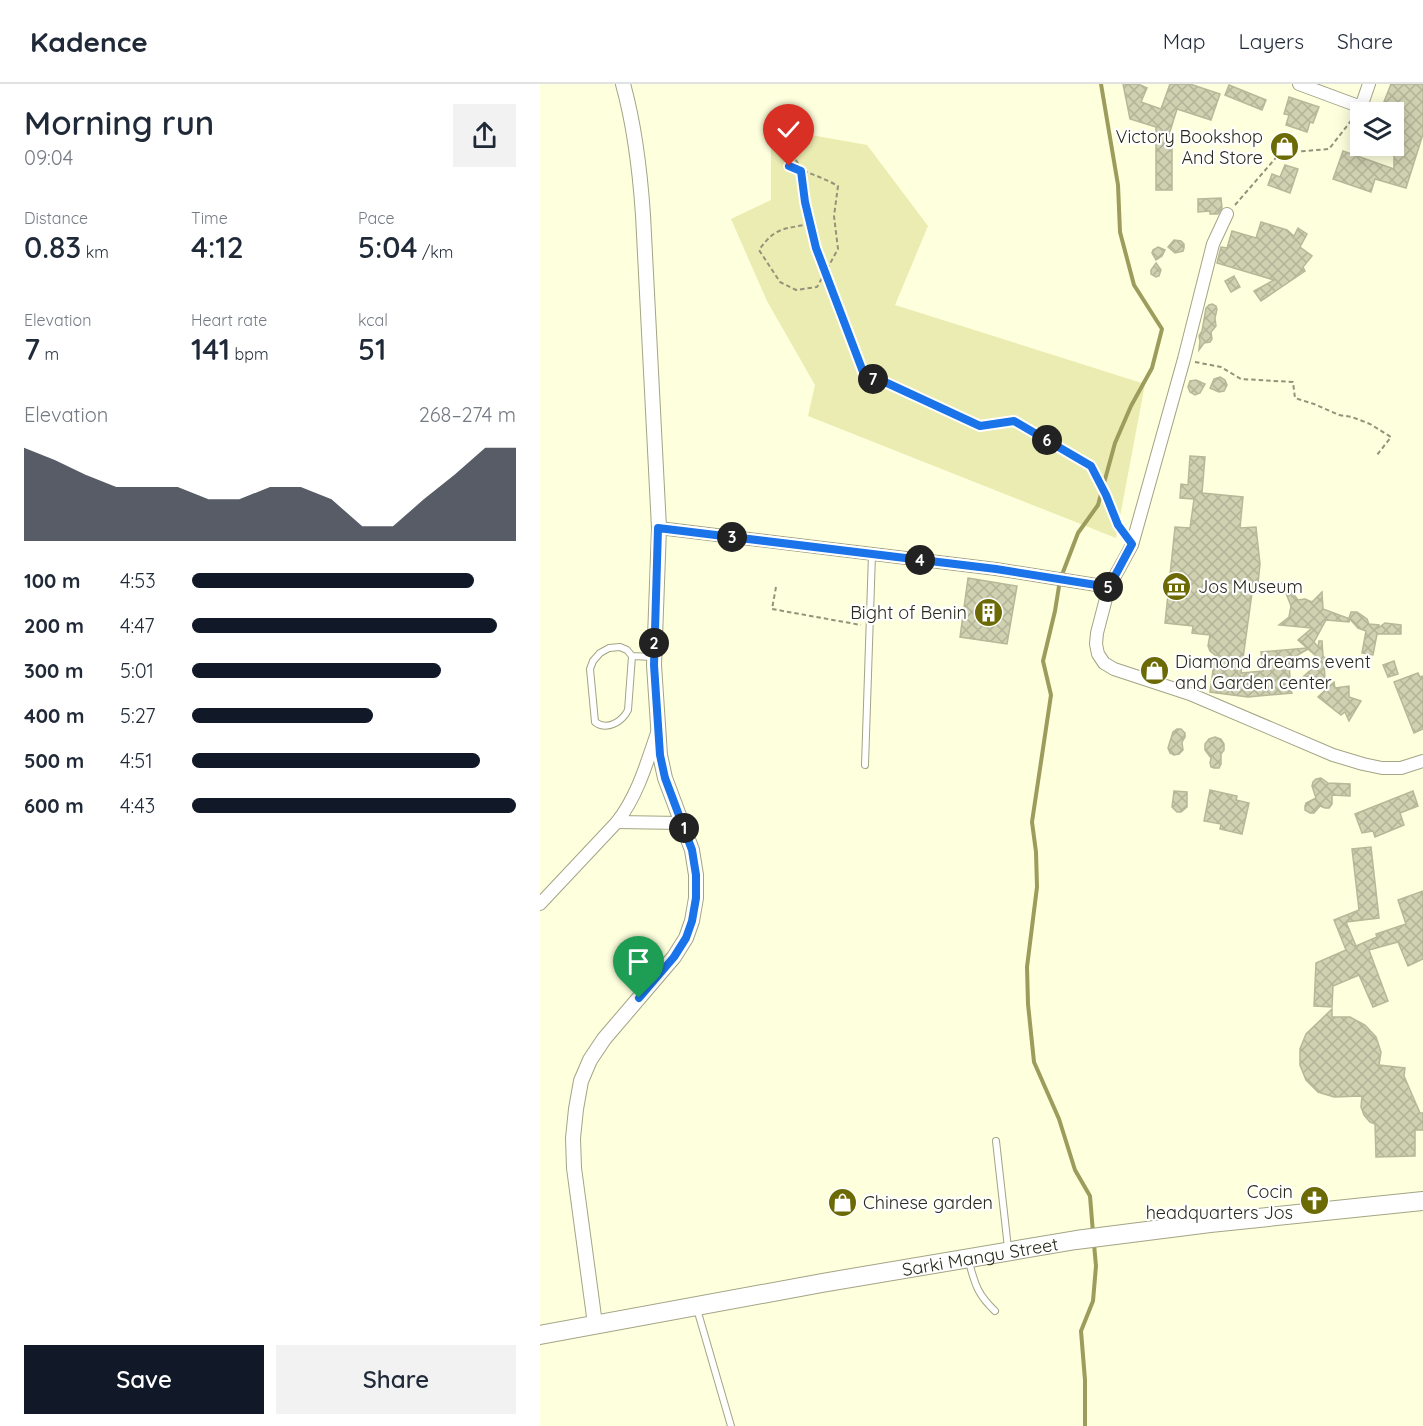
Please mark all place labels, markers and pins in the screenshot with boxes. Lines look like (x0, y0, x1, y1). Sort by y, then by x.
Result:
pin (763, 104, 814, 166)
place label: Victory Bookshop And Store (1115, 125, 1263, 169)
shop icon: Victory Bookshop And Store (1268, 130, 1300, 162)
pin: 7 (858, 364, 888, 394)
pin: 6 (1032, 425, 1062, 455)
pin: 3 (717, 522, 747, 552)
pin: 4 (905, 545, 935, 575)
museum icon: Jos Museum (1161, 570, 1193, 602)
pin: 5 (1093, 572, 1123, 602)
place label: Jos Museum (1198, 575, 1303, 598)
building icon: Bight of Benin (972, 596, 1004, 628)
place label: Bight of Benin (850, 601, 967, 624)
pin: 2 (639, 628, 669, 658)
place label: Diamond dreams event and Garden center (1175, 650, 1371, 694)
shop icon: Diamond dreams event and Garden center (1138, 655, 1170, 687)
pin: 1 (669, 813, 699, 843)
pin (613, 936, 664, 998)
place label: Cocin headquarters Jos (1146, 1180, 1293, 1224)
church icon: Cocin headquarters Jos (1298, 1185, 1330, 1217)
shop icon: Chinese garden (826, 1186, 858, 1218)
place label: Chinese garden (863, 1191, 993, 1214)

